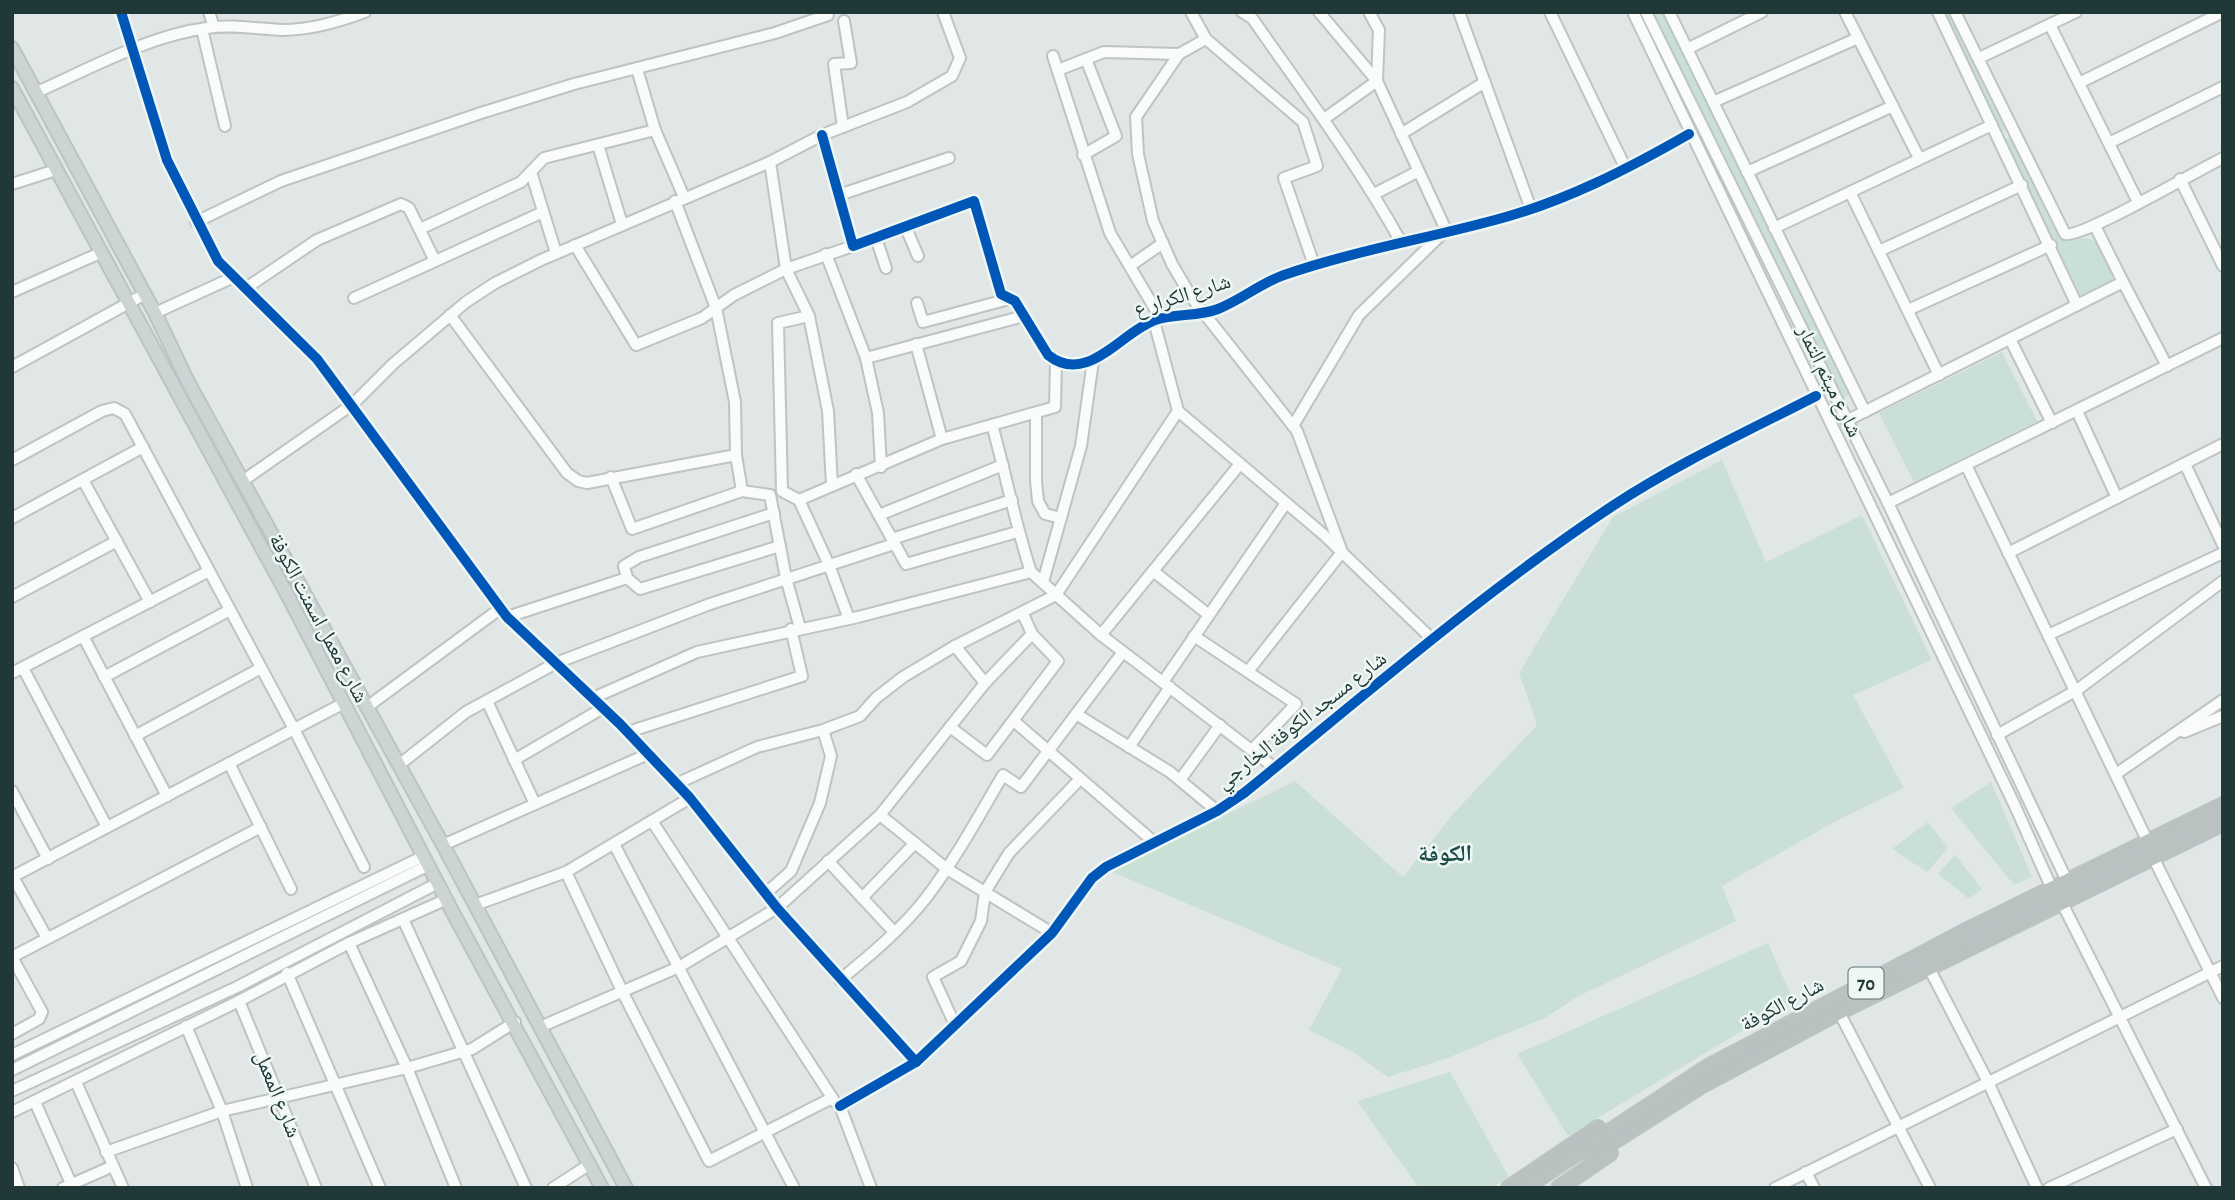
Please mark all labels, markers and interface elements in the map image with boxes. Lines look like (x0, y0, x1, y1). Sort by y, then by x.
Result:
street label: شارع الكرار ع (1131, 271, 1234, 322)
street label: شارع ميثم التمار (1790, 321, 1866, 442)
street label: شارع معمل اسمنت الكوفة (263, 530, 372, 707)
street label: شارع مسجد الكوفة الخارجي (1212, 648, 1394, 797)
district label: الكوفة (1418, 843, 1472, 866)
road number: 70 (1848, 967, 1884, 998)
street label: شارع الكوفة (1737, 974, 1828, 1037)
street label: شارع المعمل (249, 1048, 304, 1141)

